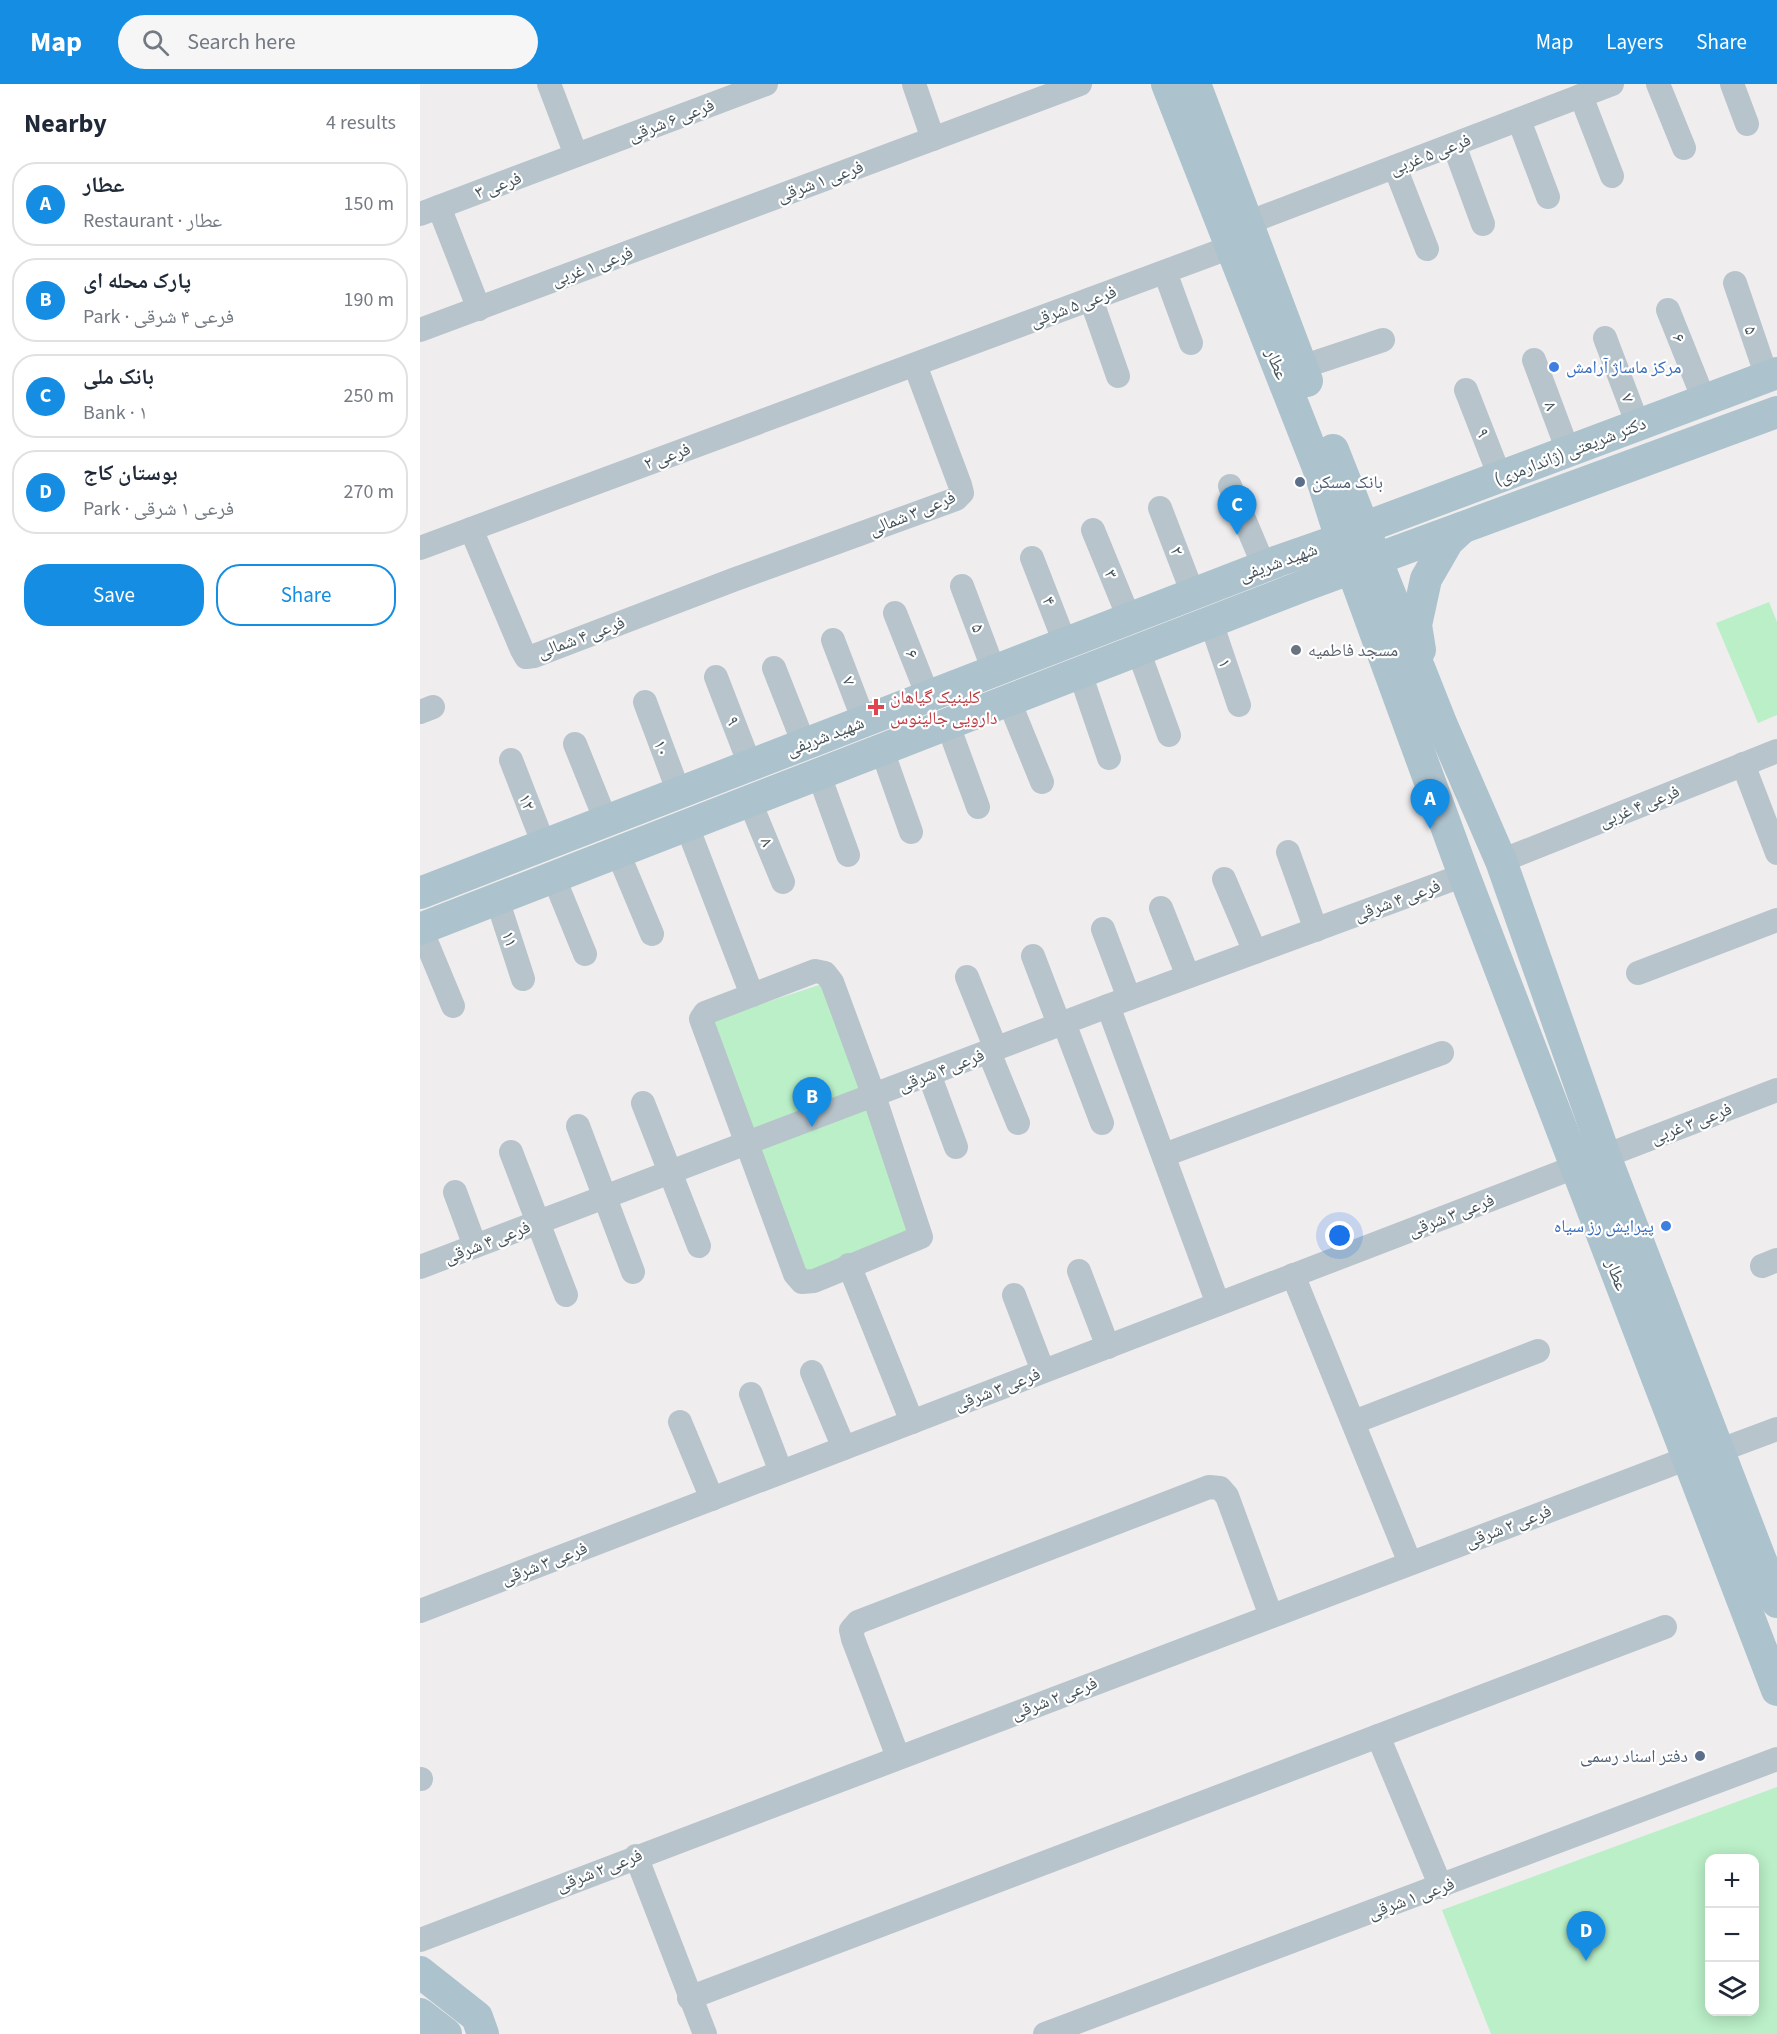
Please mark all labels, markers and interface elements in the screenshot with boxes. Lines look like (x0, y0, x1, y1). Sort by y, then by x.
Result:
search box (118, 15, 538, 69)
text: Map (30, 22, 82, 62)
icon: search (139, 26, 172, 59)
text: Search here (187, 26, 296, 58)
text: Map (1536, 27, 1573, 57)
text: Layers (1606, 27, 1663, 57)
text: Share (1696, 27, 1747, 57)
street label: فرعی ۶ شرقی (624, 93, 718, 148)
text: Nearby (24, 105, 107, 142)
text: 4 results (326, 109, 396, 137)
street label: فرعی ۵ غربی (1386, 128, 1474, 181)
street label: فرعی ۱ شرقی (773, 154, 867, 209)
street label: فرعی ۳ (471, 166, 525, 205)
text: عطار (83, 169, 125, 201)
text: A (40, 190, 51, 218)
text: 150 m (344, 190, 394, 218)
text: Restaurant · عطار (83, 207, 222, 235)
street label: فرعی ۱ غربی (548, 240, 637, 293)
text: پارک محله ای (83, 265, 191, 297)
street label: فرعی ۵ شرقی (1026, 279, 1120, 334)
text: B (39, 286, 52, 314)
text: 190 m (344, 286, 394, 314)
text: Park · فرعی ۴ شرقی (83, 303, 234, 331)
street label: ۵ (1737, 322, 1764, 338)
street label: ۶ (1665, 330, 1692, 347)
street label: عطار (1259, 344, 1294, 384)
place label: مرکز ماساژ آرامش (1566, 355, 1682, 380)
marker: مرکز ماساژ آرامش (1547, 360, 1561, 374)
text: بانک ملی (83, 361, 154, 393)
text: C (40, 382, 51, 410)
text: 250 m (344, 382, 394, 410)
street label: ۷ (1614, 390, 1641, 406)
street label: ۸ (1537, 398, 1564, 414)
text: Bank · ۱ (83, 399, 148, 427)
street label: دکتر شریعتی (ژاندارمری) (1491, 411, 1650, 492)
street label: ۹ (1469, 425, 1496, 441)
street label: فرعی ۲ (640, 437, 694, 476)
text: بوستان کاج (83, 457, 178, 489)
place label: بانک مسکن (1312, 470, 1383, 495)
marker: بانک مسکن (1293, 475, 1307, 489)
text: D (39, 478, 52, 506)
text: 270 m (344, 478, 394, 506)
street label: فرعی ۳ شمالی (865, 485, 959, 542)
pin: C (1218, 486, 1256, 535)
text: Park · فرعی ۱ شرقی (83, 495, 234, 523)
street label: شهید شریفی (1235, 537, 1321, 588)
street label: ۲ (1163, 543, 1190, 559)
button: Save (24, 564, 204, 626)
button: Share (216, 564, 396, 626)
street label: ۳ (1097, 566, 1124, 583)
street label: ۴ (1035, 593, 1062, 609)
street label: فرعی ۴ شمالی (534, 610, 628, 665)
street label: ۵ (964, 620, 991, 636)
place label: مسجد فاطمیه (1308, 638, 1398, 663)
marker: مسجد فاطمیه (1289, 643, 1303, 657)
street label: ۶ (898, 646, 925, 663)
street label: ۱ (1211, 655, 1238, 671)
street label: ۷ (835, 673, 862, 689)
place label: کلینیک گیاهان دارویی جالینوس (890, 685, 997, 731)
marker: کلینیک گیاهان دارویی جالینوس (867, 698, 885, 716)
street label: شهید شریفی (782, 710, 868, 763)
street label: ۹ (719, 713, 746, 729)
street label: ۱۰ (647, 736, 676, 760)
street label: فرعی ۴ غربی (1595, 779, 1683, 834)
pin: A (1410, 780, 1450, 829)
street label: ۱۲ (512, 790, 541, 814)
street label: ۸ (753, 834, 780, 851)
street label: فرعی ۴ شرقی (1350, 873, 1444, 928)
street label: ۱۱ (495, 928, 524, 951)
street label: فرعی ۴ شرقی (894, 1043, 988, 1098)
pin: B (792, 1078, 832, 1127)
street label: فرعی ۳ غربی (1647, 1097, 1735, 1150)
street label: فرعی ۳ شرقی (1404, 1188, 1498, 1243)
place label: پیرایش رز سیاه (1554, 1214, 1654, 1239)
street label: فرعی ۴ شرقی (440, 1215, 534, 1270)
marker: پیرایش رز سیاه (1659, 1219, 1673, 1233)
your location (1325, 1221, 1354, 1250)
street label: عطار (1599, 1255, 1634, 1295)
street label: فرعی ۳ شرقی (950, 1362, 1044, 1417)
street label: فرعی ۲ شرقی (1461, 1499, 1555, 1554)
street label: فرعی ۳ شرقی (497, 1536, 591, 1591)
street label: فرعی ۲ شرقی (1007, 1671, 1101, 1726)
place label: دفتر اسناد رسمی (1580, 1744, 1688, 1769)
marker: دفتر اسناد رسمی (1693, 1749, 1707, 1763)
street label: فرعی ۲ شرقی (552, 1843, 646, 1898)
map controls (1705, 1854, 1759, 2016)
button: + (1705, 1854, 1759, 1908)
street label: فرعی ۱ شرقی (1364, 1871, 1458, 1926)
button: − (1705, 1908, 1759, 1962)
pin: D (1566, 1912, 1606, 1961)
button: layers (1705, 1962, 1759, 2016)

